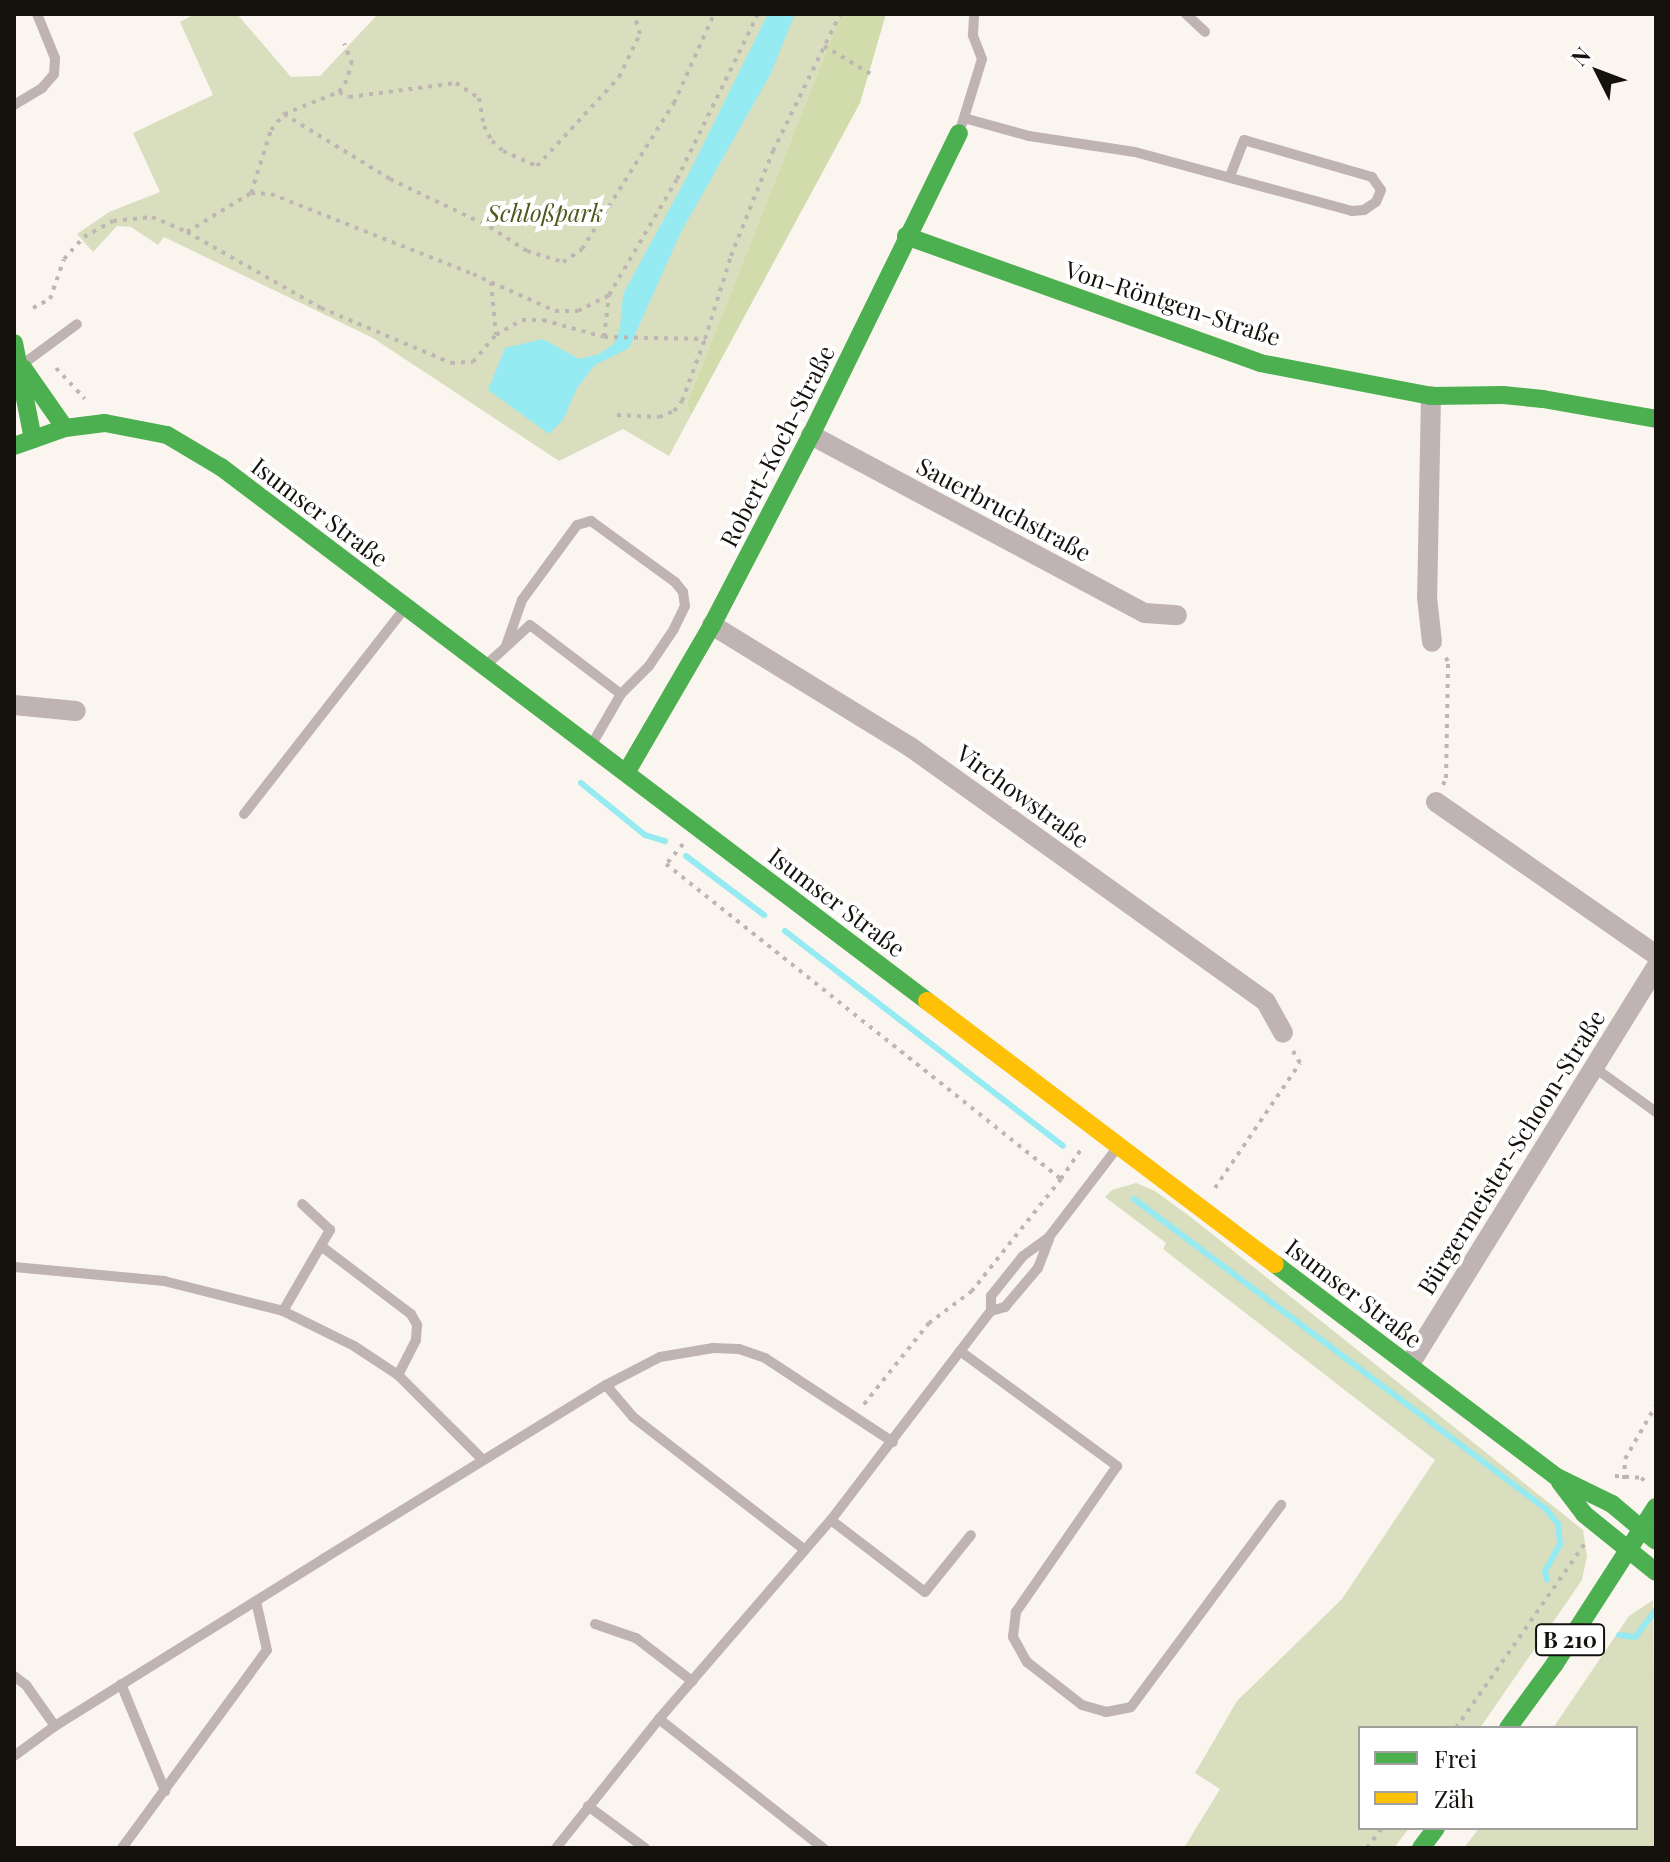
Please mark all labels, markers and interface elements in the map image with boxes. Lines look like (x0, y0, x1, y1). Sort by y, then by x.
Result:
north arrow (1558, 32, 1638, 112)
text: N (1564, 40, 1597, 72)
park label: Schloßpark (487, 199, 603, 227)
street label: Von-Röntgen-Straße (1062, 255, 1284, 351)
street label: Robert-Koch-Straße (714, 341, 840, 551)
street label: Isumser Straße (246, 451, 394, 573)
street label: Sauerbruchstraße (912, 451, 1096, 567)
street label: Virchowstraße (951, 738, 1095, 854)
street label: Isumser Straße (763, 841, 911, 963)
street label: Bürgermeister-Schoon-Straße (1411, 1004, 1611, 1300)
street label: Isumser Straße (1280, 1232, 1428, 1354)
road number: B 210 (1534, 1622, 1606, 1658)
legend (1358, 1726, 1638, 1830)
text: Frei (1434, 1742, 1477, 1774)
text: Zäh (1434, 1782, 1474, 1814)

